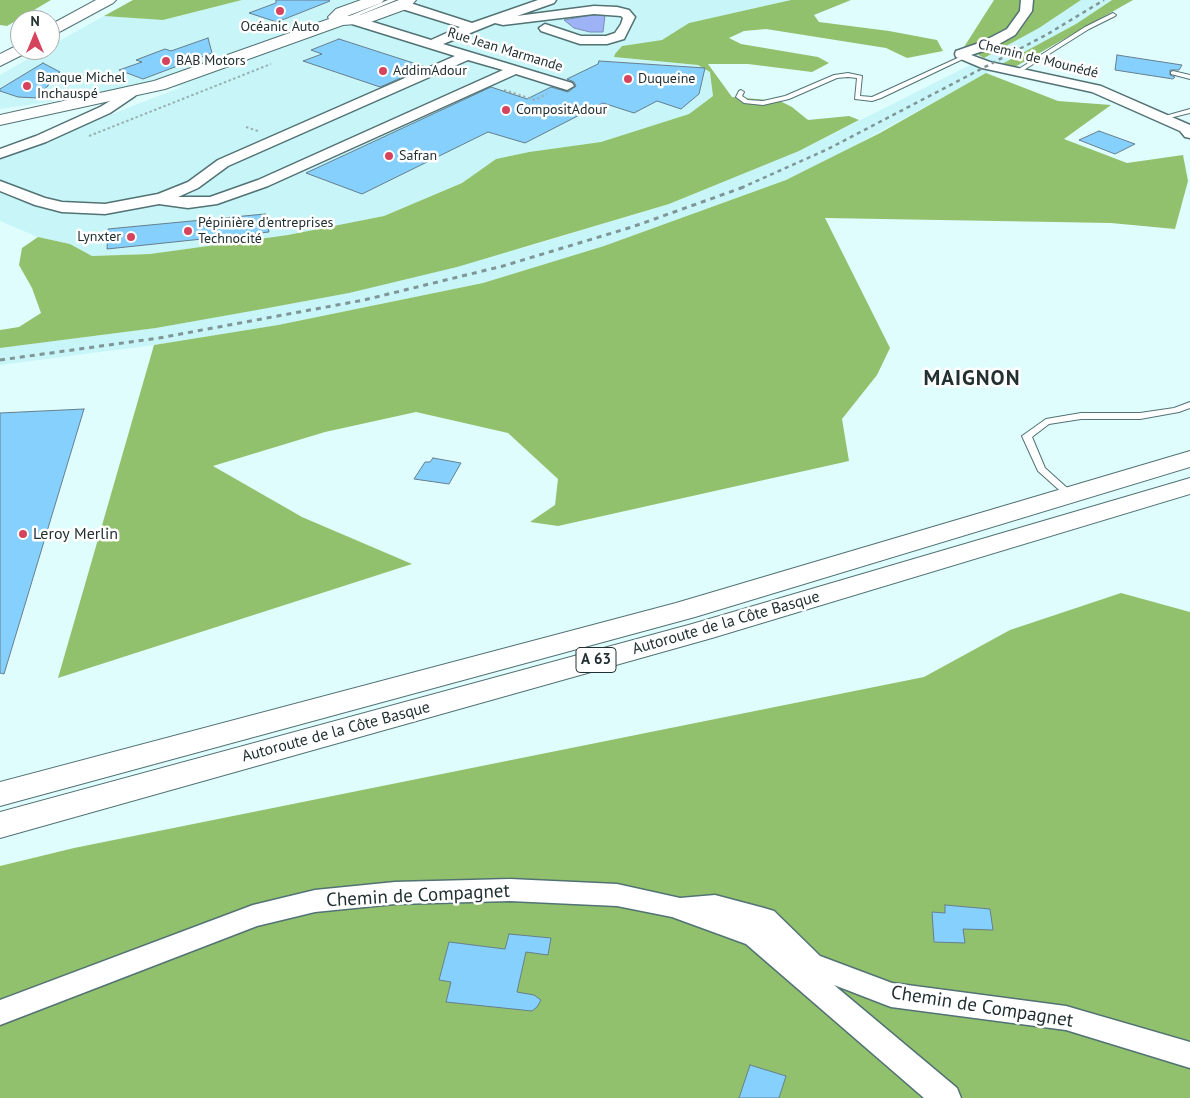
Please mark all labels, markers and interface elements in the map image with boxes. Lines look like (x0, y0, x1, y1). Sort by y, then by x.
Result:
marker: Océanic Auto (274, 5, 286, 17)
north arrow (10, 10, 60, 60)
text: N (30, 12, 40, 30)
place label: Océanic Auto (241, 19, 319, 35)
street label: Rue Jean Marmande (445, 24, 565, 76)
street label: Chemin de Mounédé (976, 36, 1100, 82)
place label: BAB Motors (176, 53, 246, 69)
marker: BAB Motors (160, 55, 172, 67)
place label: AddimAdour (393, 63, 467, 79)
marker: AddimAdour (377, 65, 389, 77)
place label: Banque Michel Inchauspé (37, 70, 126, 102)
place label: Duqueine (638, 71, 695, 87)
marker: Duqueine (622, 73, 634, 85)
marker: Banque Michel Inchauspé (21, 80, 33, 92)
place label: CompositAdour (516, 102, 607, 118)
marker: CompositAdour (500, 104, 512, 116)
place label: Safran (399, 148, 437, 164)
marker: Safran (383, 150, 395, 162)
place label: Pépinière d'entreprises Technocité (198, 215, 333, 248)
marker: Pépinière d'entreprises Technocité (182, 225, 194, 237)
place label: Lynxter (77, 229, 121, 245)
marker: Lynxter (125, 231, 137, 243)
district label: MAIGNON (923, 366, 1021, 392)
place label: Leroy Merlin (33, 524, 118, 544)
marker: Leroy Merlin (17, 528, 29, 540)
street label: Autoroute de la Côte Basque (630, 587, 822, 659)
road number: A 63 (576, 648, 616, 672)
street label: Autoroute de la Côte Basque (240, 698, 432, 766)
street label: Chemin de Compagnet (326, 880, 510, 912)
street label: Chemin de Compagnet (889, 981, 1075, 1033)

